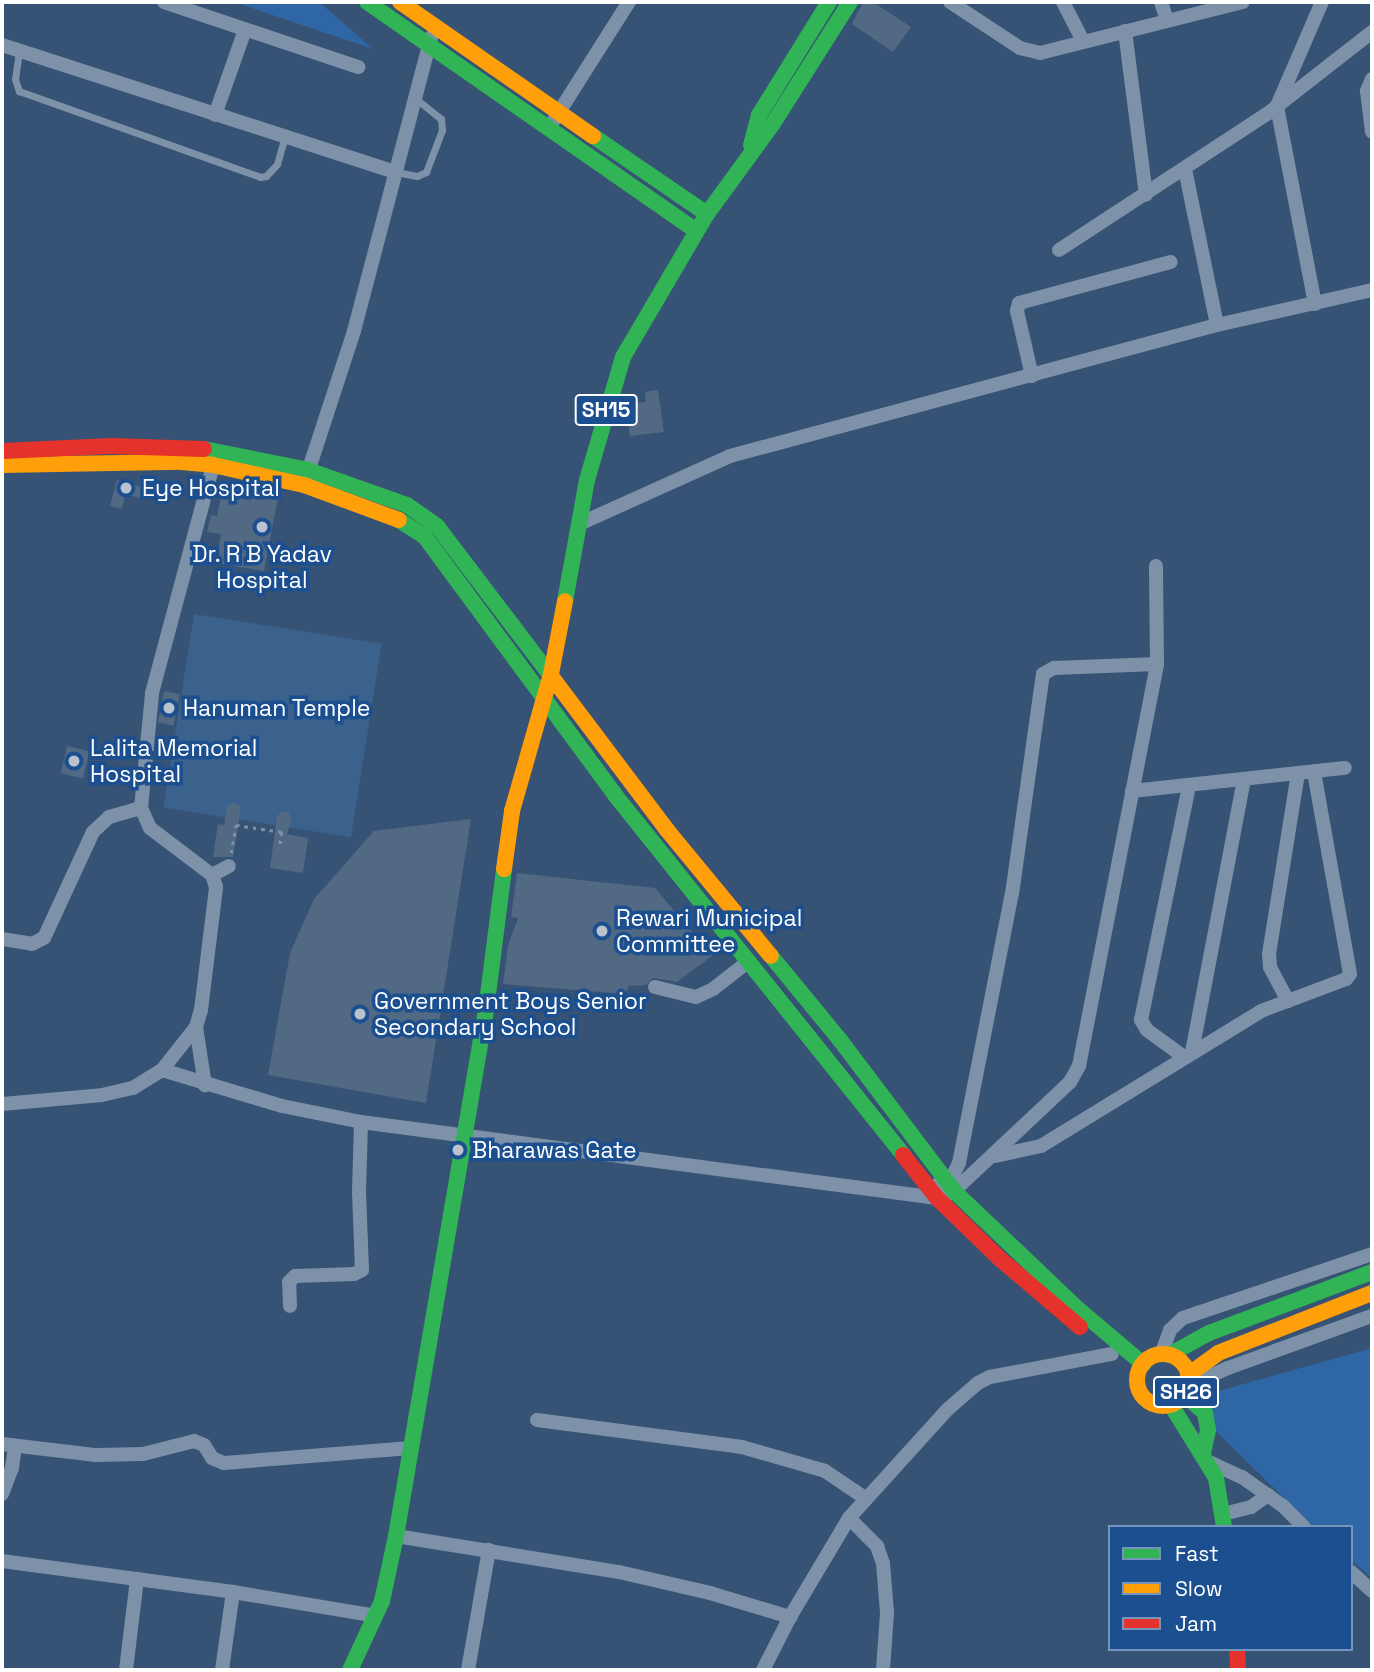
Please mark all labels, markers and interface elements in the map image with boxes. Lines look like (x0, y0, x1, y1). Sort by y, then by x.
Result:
road number: SH15 (574, 392, 638, 428)
place label: Eye Hospital (142, 474, 280, 502)
marker: Eye Hospital (116, 478, 136, 498)
marker: Dr. R B Yadav Hospital (252, 517, 272, 537)
place label: Dr. R B Yadav Hospital (192, 540, 332, 594)
place label: Hanuman Temple (183, 694, 371, 722)
marker: Hanuman Temple (161, 700, 177, 716)
place label: Lalita Memorial Hospital (90, 734, 257, 788)
marker: Lalita Memorial Hospital (64, 751, 84, 771)
place label: Rewari Municipal Committee (616, 904, 802, 958)
marker: Rewari Municipal Committee (594, 923, 610, 939)
place label: Government Boys Senior Secondary School (374, 987, 647, 1041)
marker: Government Boys Senior Secondary School (352, 1006, 368, 1022)
place label: Bharawas Gate (472, 1136, 637, 1164)
marker: Bharawas Gate (450, 1142, 466, 1158)
road number: SH26 (1153, 1374, 1219, 1410)
legend (1108, 1525, 1353, 1651)
text: Fast (1175, 1540, 1219, 1567)
text: Slow (1175, 1575, 1223, 1602)
text: Jam (1175, 1610, 1217, 1637)

